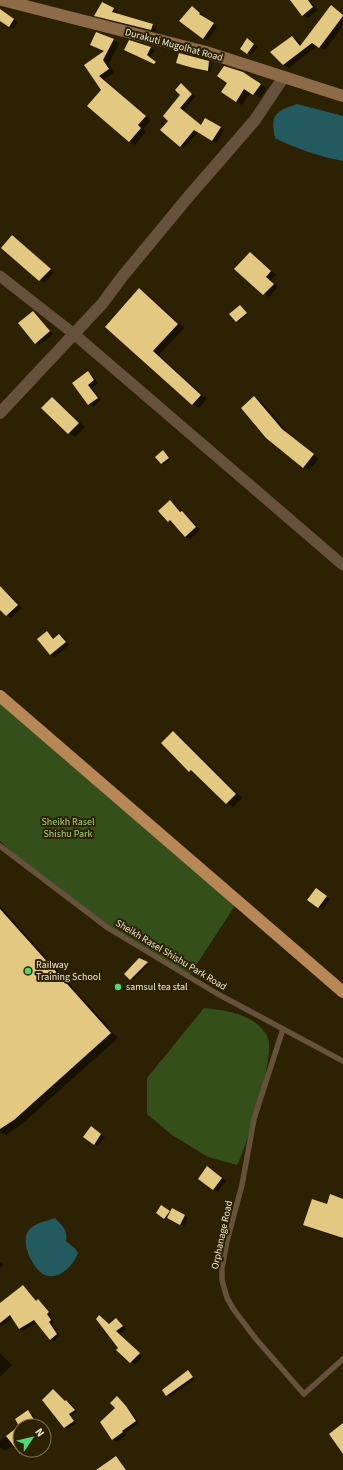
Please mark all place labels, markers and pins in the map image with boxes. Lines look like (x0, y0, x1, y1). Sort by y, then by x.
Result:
place label: Railway Training School (36, 958, 101, 984)
marker: Railway Training School (23, 966, 33, 976)
place label: samsul tea stal (126, 980, 188, 994)
marker: samsul tea stal (113, 982, 123, 992)

